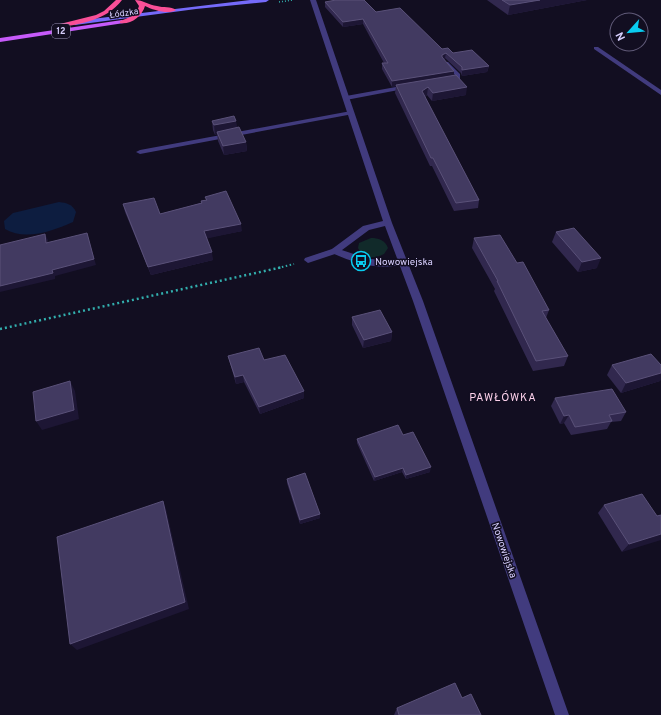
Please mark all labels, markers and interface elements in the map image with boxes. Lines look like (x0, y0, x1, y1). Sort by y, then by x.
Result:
street label: Łódzka (109, 6, 139, 21)
north arrow (609, 12, 649, 52)
road number: 12 (52, 24, 70, 38)
text: N (613, 29, 629, 43)
bus stop icon: Nowowiejska (350, 250, 372, 272)
place label: Nowowiejska (375, 256, 433, 269)
district label: PAWŁÓWKA (469, 390, 537, 405)
street label: Nowowiejska (488, 521, 519, 580)

